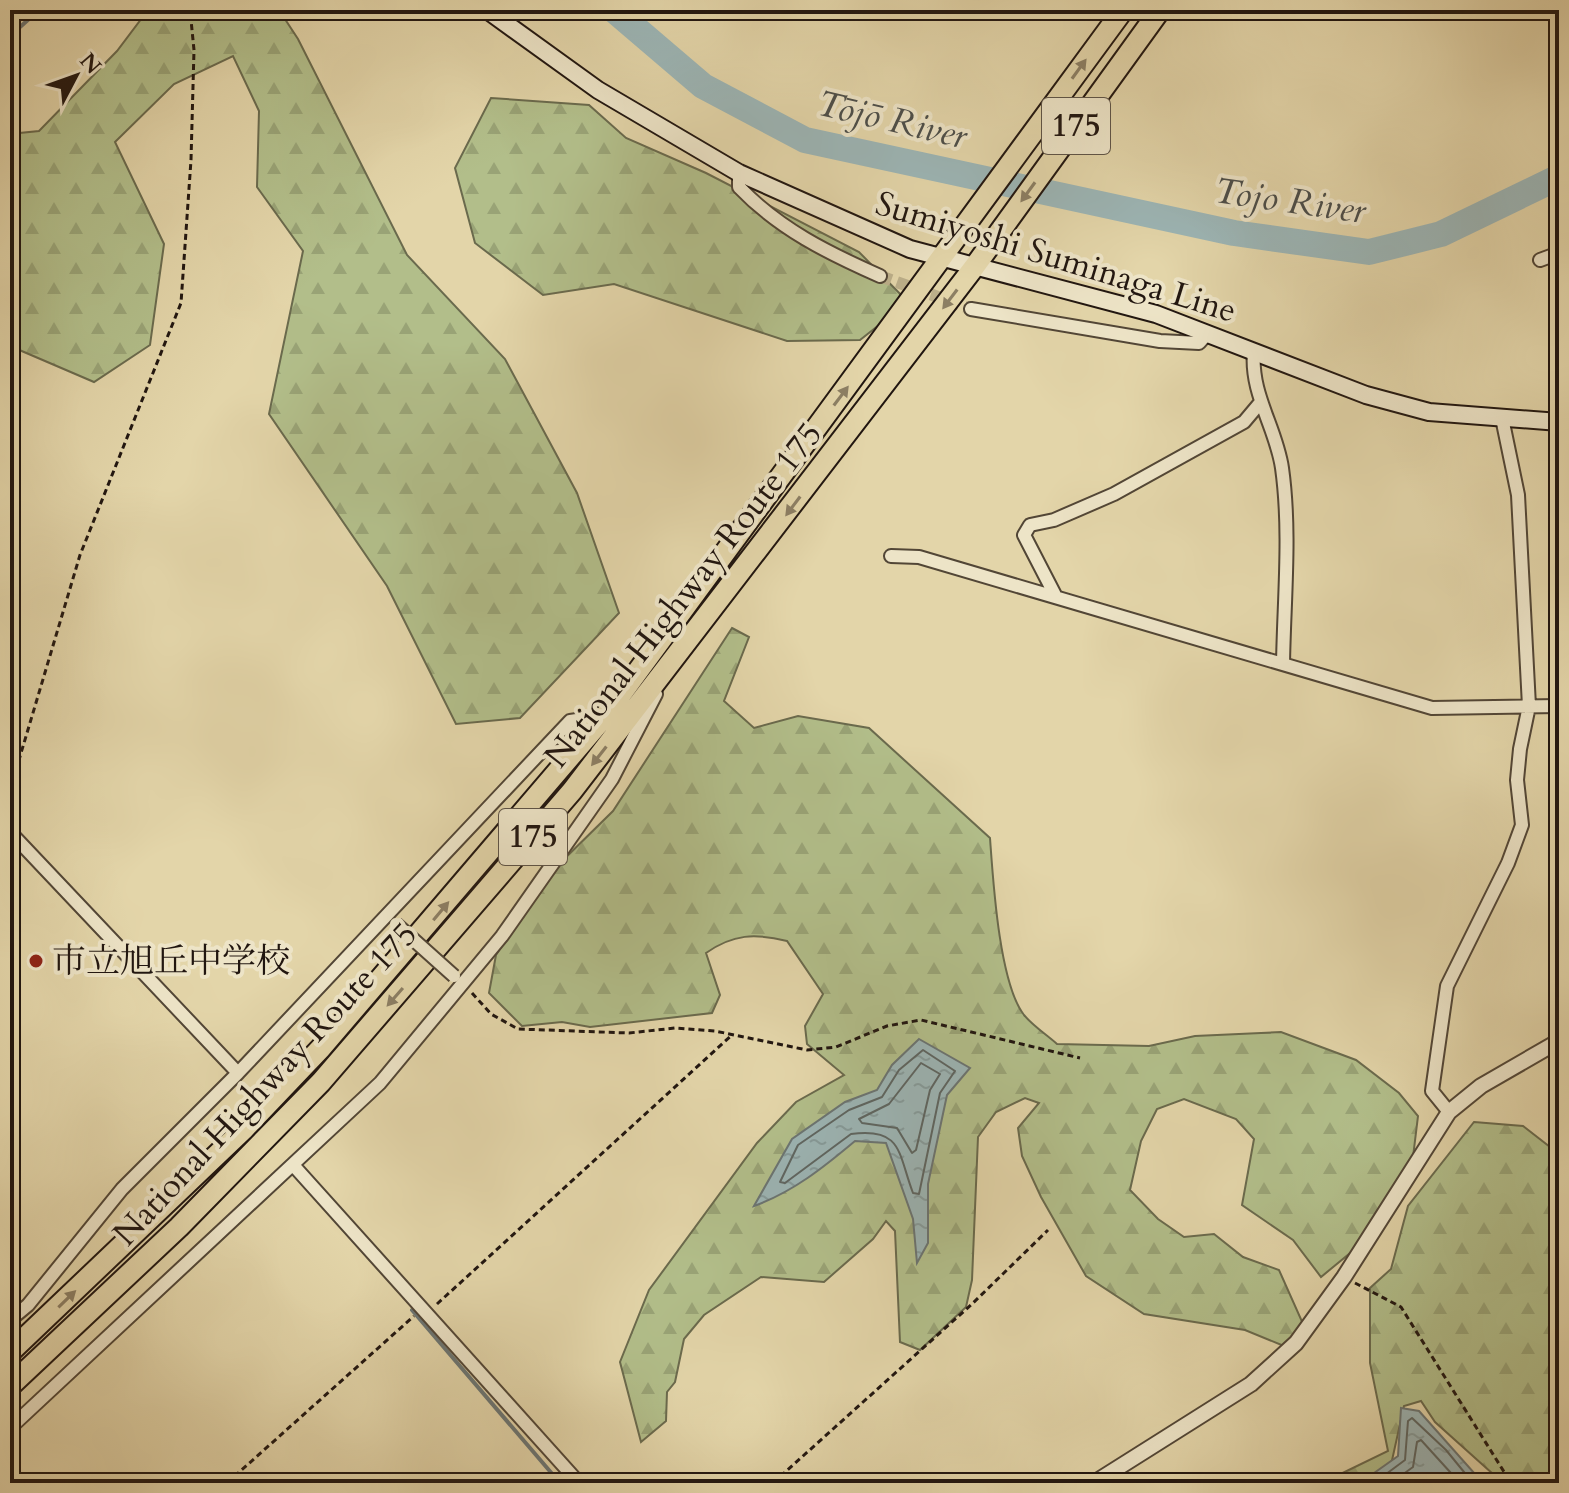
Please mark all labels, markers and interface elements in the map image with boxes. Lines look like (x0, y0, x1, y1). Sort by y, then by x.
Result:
north arrow (36, 36, 116, 116)
text: N (73, 46, 108, 81)
one-way arrow (1071, 58, 1087, 80)
water label: Tōjō River (812, 79, 973, 161)
road number: 175 (1042, 98, 1110, 154)
water label: Tojo River (1211, 166, 1370, 236)
street label: Sumiyoshi Suminaga Line (870, 180, 1242, 334)
one-way arrow (1020, 181, 1036, 203)
one-way arrow (942, 289, 958, 309)
one-way arrow (833, 385, 849, 407)
street label: National Highway Route 175 (533, 413, 833, 777)
one-way arrow (785, 496, 801, 516)
one-way arrow (592, 746, 608, 766)
road number: 175 (499, 809, 567, 865)
one-way arrow (432, 901, 449, 921)
street label: National Highway Route 175 (103, 912, 427, 1256)
place label: 市立旭丘中学校 (52, 938, 290, 984)
marker: 市立旭丘中学校 (27, 952, 45, 970)
one-way arrow (387, 988, 405, 1007)
one-way arrow (57, 1290, 76, 1309)

